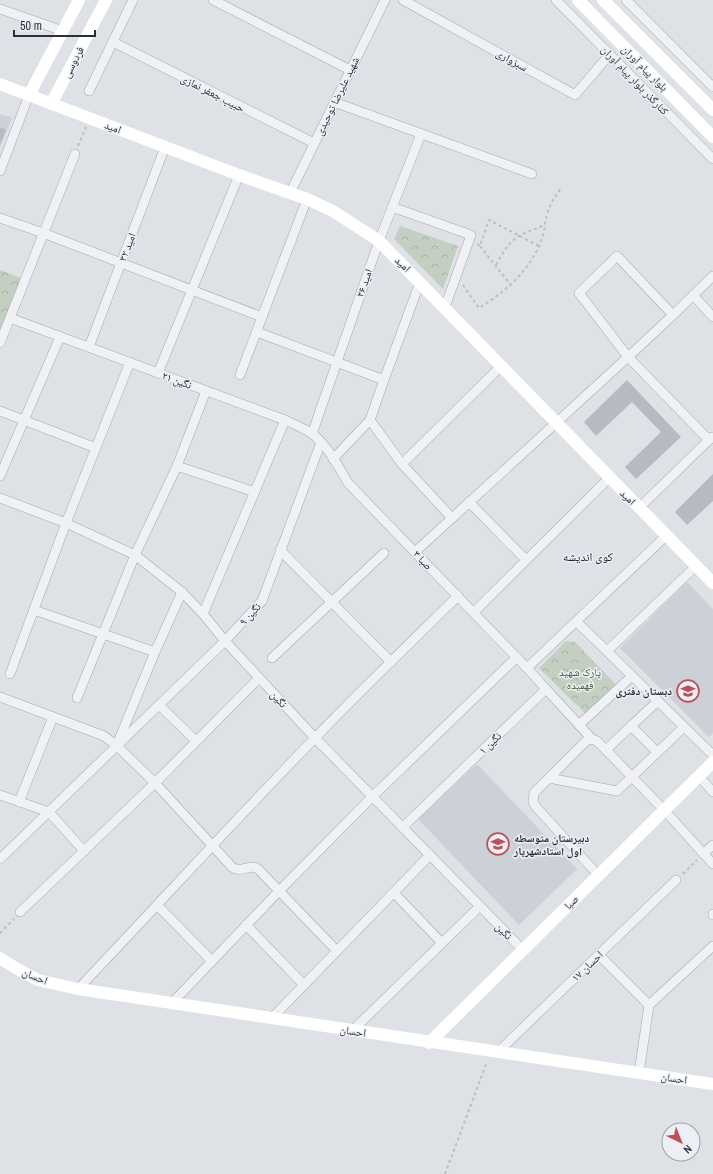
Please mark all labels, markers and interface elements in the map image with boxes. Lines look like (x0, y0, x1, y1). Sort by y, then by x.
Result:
scale bar (14, 12, 95, 38)
text: 50 m (20, 18, 42, 34)
street label: کنارگذر بلوار پیام آوران (598, 42, 672, 118)
street label: بلوار پیام آوران (619, 42, 671, 94)
street label: فردوسی (59, 44, 87, 80)
street label: سبزواری (494, 46, 530, 74)
street label: شهید علیرضا توحیدی (312, 54, 362, 138)
street label: حبیب جعفر نمازی (179, 71, 247, 115)
street label: امید (103, 117, 123, 137)
street label: امید ۳۲ (115, 231, 139, 263)
street label: امید (392, 253, 414, 275)
street label: امید ۲۶ (353, 267, 375, 299)
street label: نگین ۲۱ (160, 368, 194, 392)
street label: امید (617, 486, 639, 508)
street label: صبا ۳ (410, 547, 436, 573)
district label: کوی اندیشه (563, 549, 613, 565)
street label: نگین ۹ (236, 600, 264, 628)
park label: پارک شهید فهمیده (559, 665, 601, 692)
school or university icon: دبستان دفتری (675, 678, 701, 704)
place label: دبستان دفتری (615, 684, 672, 699)
street label: نگین (268, 687, 290, 711)
street label: نگین ۱ (476, 729, 504, 757)
school or university icon: دبیرستان متوسطه اول استادشهریار (485, 831, 511, 857)
place label: دبیرستان متوسطه اول استادشهریار (513, 831, 589, 859)
street label: صبا (561, 892, 581, 912)
street label: نگین (493, 919, 515, 943)
street label: احسان ۱۷ (568, 948, 606, 984)
street label: احسان (20, 965, 50, 987)
street label: احسان (339, 1022, 367, 1040)
street label: احسان (660, 1069, 688, 1087)
north arrow (661, 1122, 701, 1162)
text: N (681, 1142, 695, 1157)

